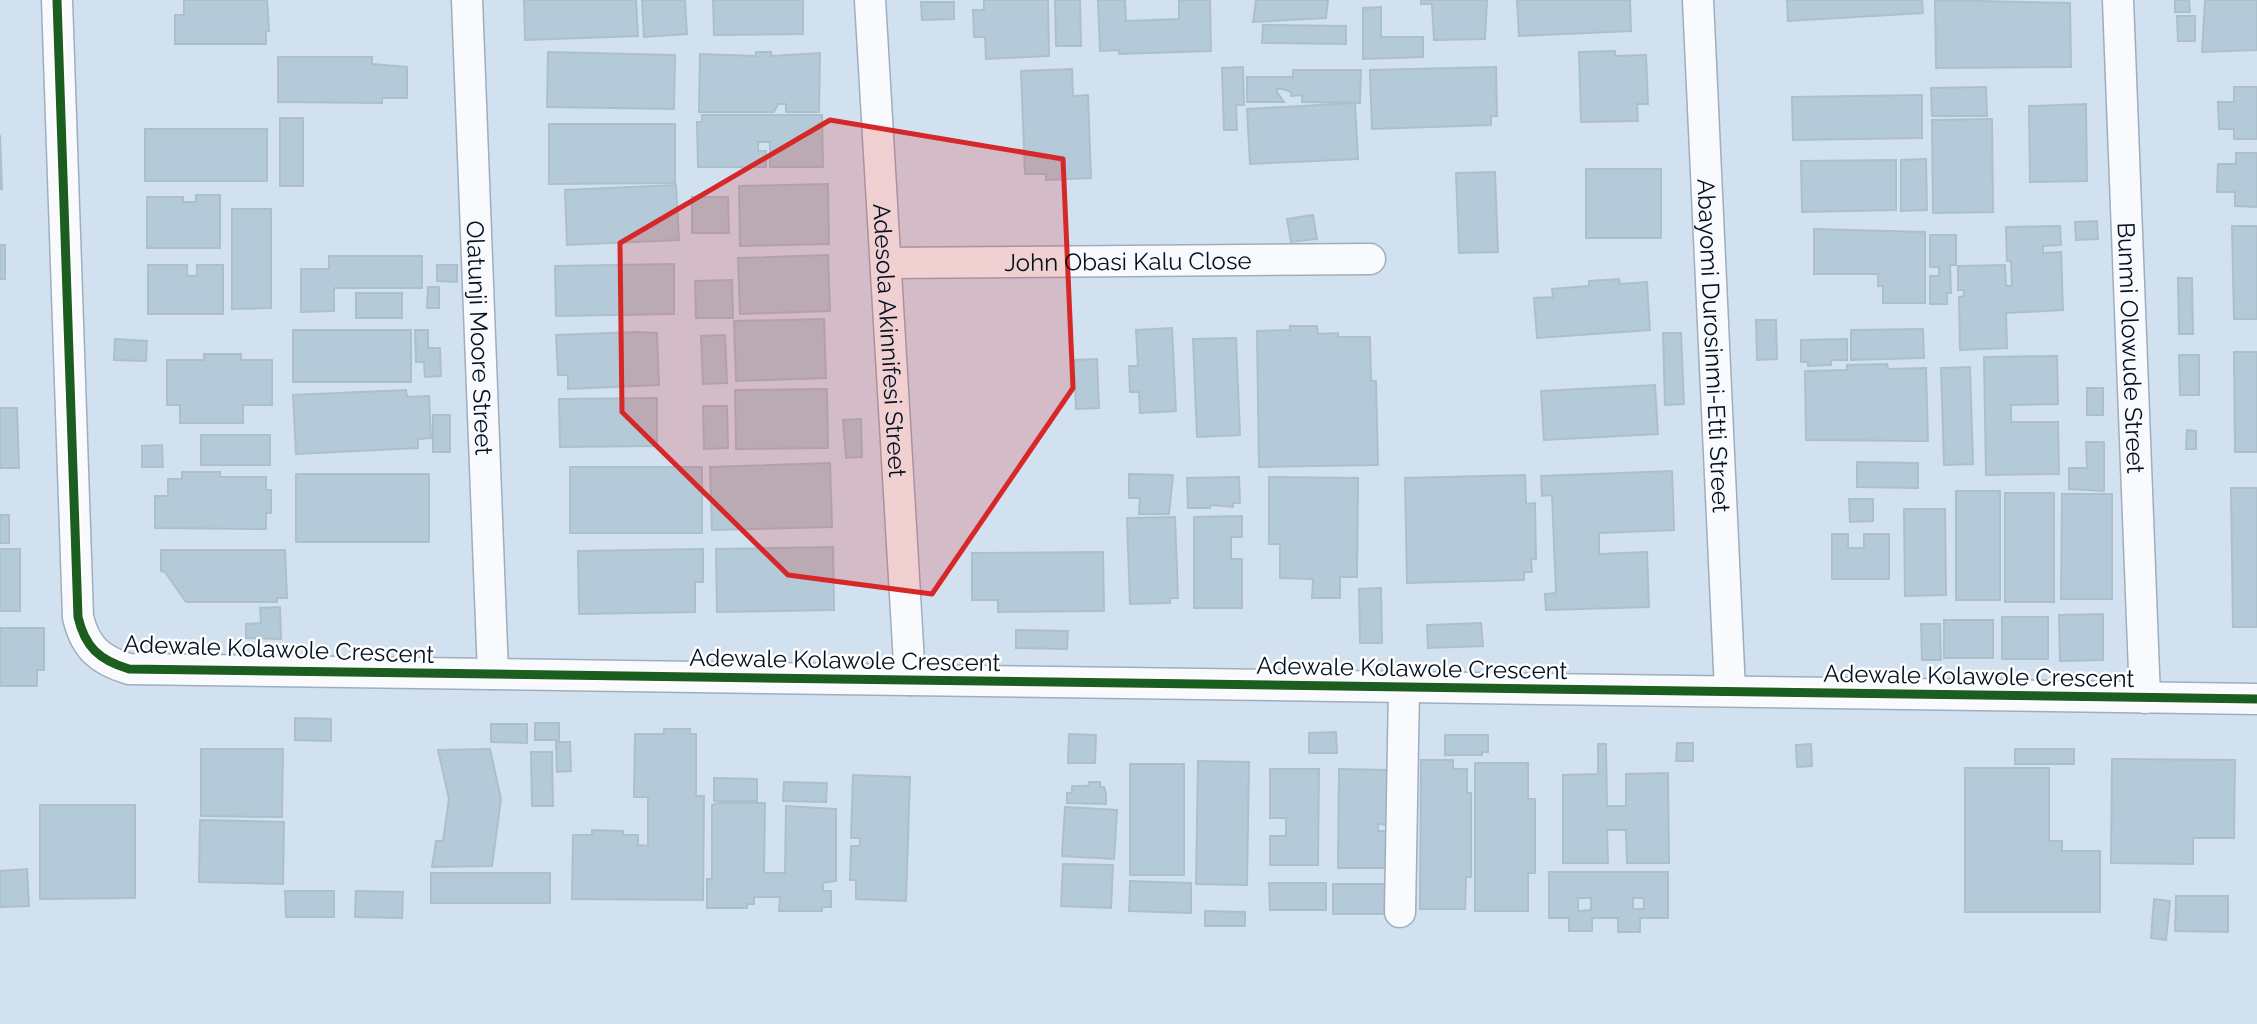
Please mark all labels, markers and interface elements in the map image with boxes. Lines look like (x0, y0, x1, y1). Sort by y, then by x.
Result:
street label: Abayomi Durosinmi-Etti Street (1692, 178, 1736, 513)
street label: Adesola Akinnifesi Street (867, 203, 913, 478)
street label: Olatunji Moore Street (461, 220, 499, 456)
street label: Bunmi Olowude Street (2112, 221, 2151, 474)
street label: John Obasi Kalu Close (1004, 245, 1252, 277)
street label: Adewale Kolawole Crescent (123, 629, 435, 669)
street label: Adewale Kolawole Crescent (689, 643, 1001, 677)
street label: Adewale Kolawole Crescent (1256, 651, 1568, 685)
street label: Adewale Kolawole Crescent (1823, 659, 2135, 693)

